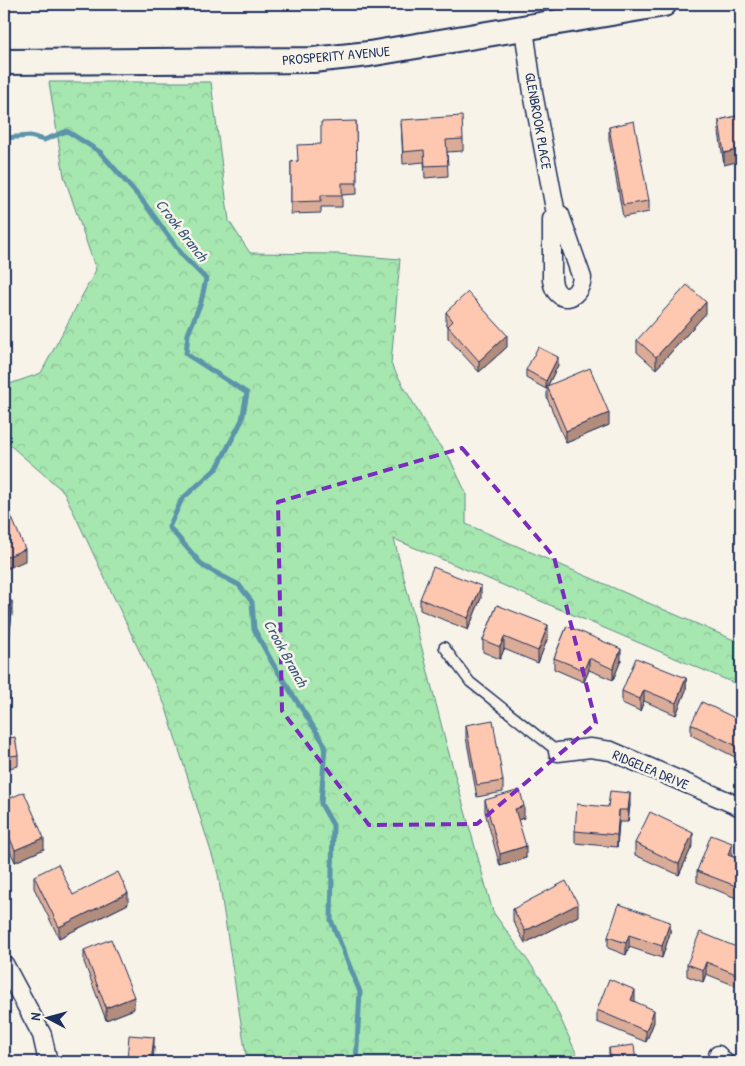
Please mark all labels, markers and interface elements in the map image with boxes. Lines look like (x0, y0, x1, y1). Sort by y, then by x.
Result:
street label: PROSPERITY AVENUE (281, 41, 391, 69)
street label: GLENBROOK PLACE (521, 71, 557, 171)
water label: Crook Branch (151, 194, 214, 267)
water label: Crook Branch (259, 616, 314, 692)
street label: RIDGELEA DRIVE (610, 744, 692, 794)
north arrow (22, 994, 72, 1044)
text: N (25, 1011, 44, 1021)

